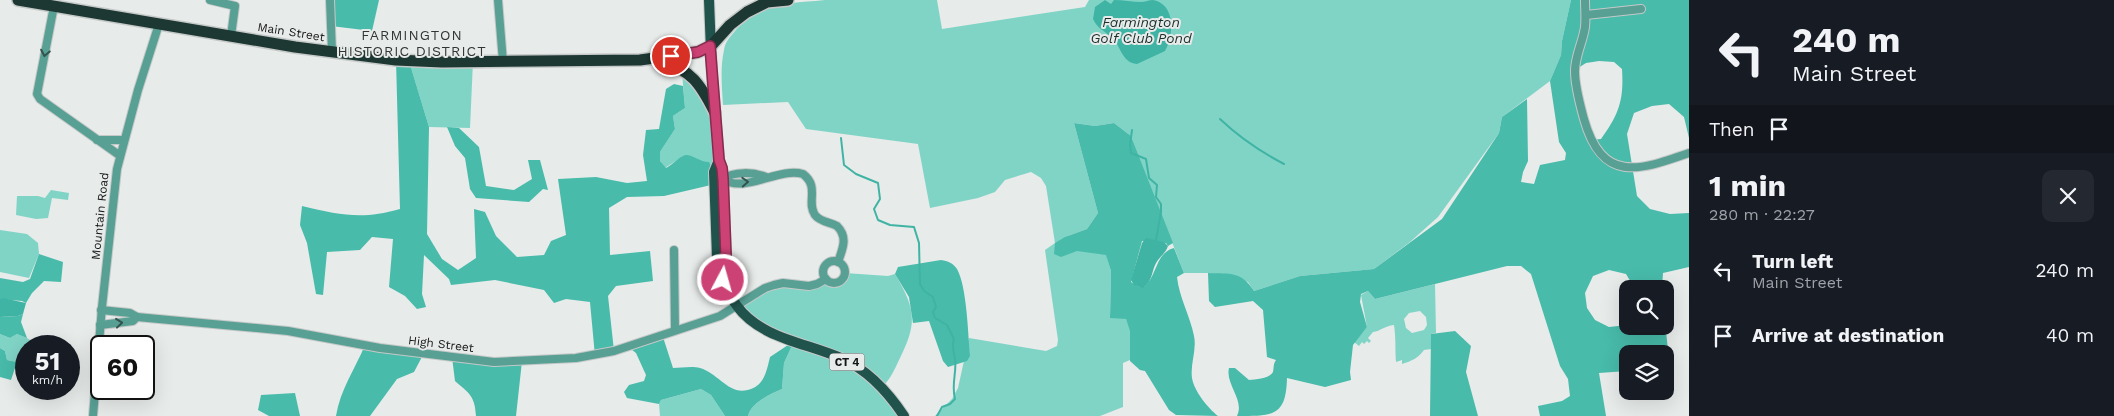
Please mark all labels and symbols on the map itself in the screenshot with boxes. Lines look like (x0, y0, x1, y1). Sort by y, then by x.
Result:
water label: Farmington Golf Club Pond (1090, 14, 1192, 46)
street label: Main Street (256, 20, 326, 44)
district label: FARMINGTON HISTORIC DISTRICT (337, 27, 487, 59)
pin (650, 35, 692, 77)
one-way arrow (40, 49, 51, 58)
street label: Mountain Road (88, 172, 112, 260)
one-way arrow (741, 177, 749, 188)
position arrow (696, 253, 748, 305)
one-way arrow (116, 318, 124, 329)
street label: High Street (407, 333, 475, 355)
speed limit sign: 60 (90, 335, 155, 400)
road number: CT 4 (830, 354, 864, 371)

